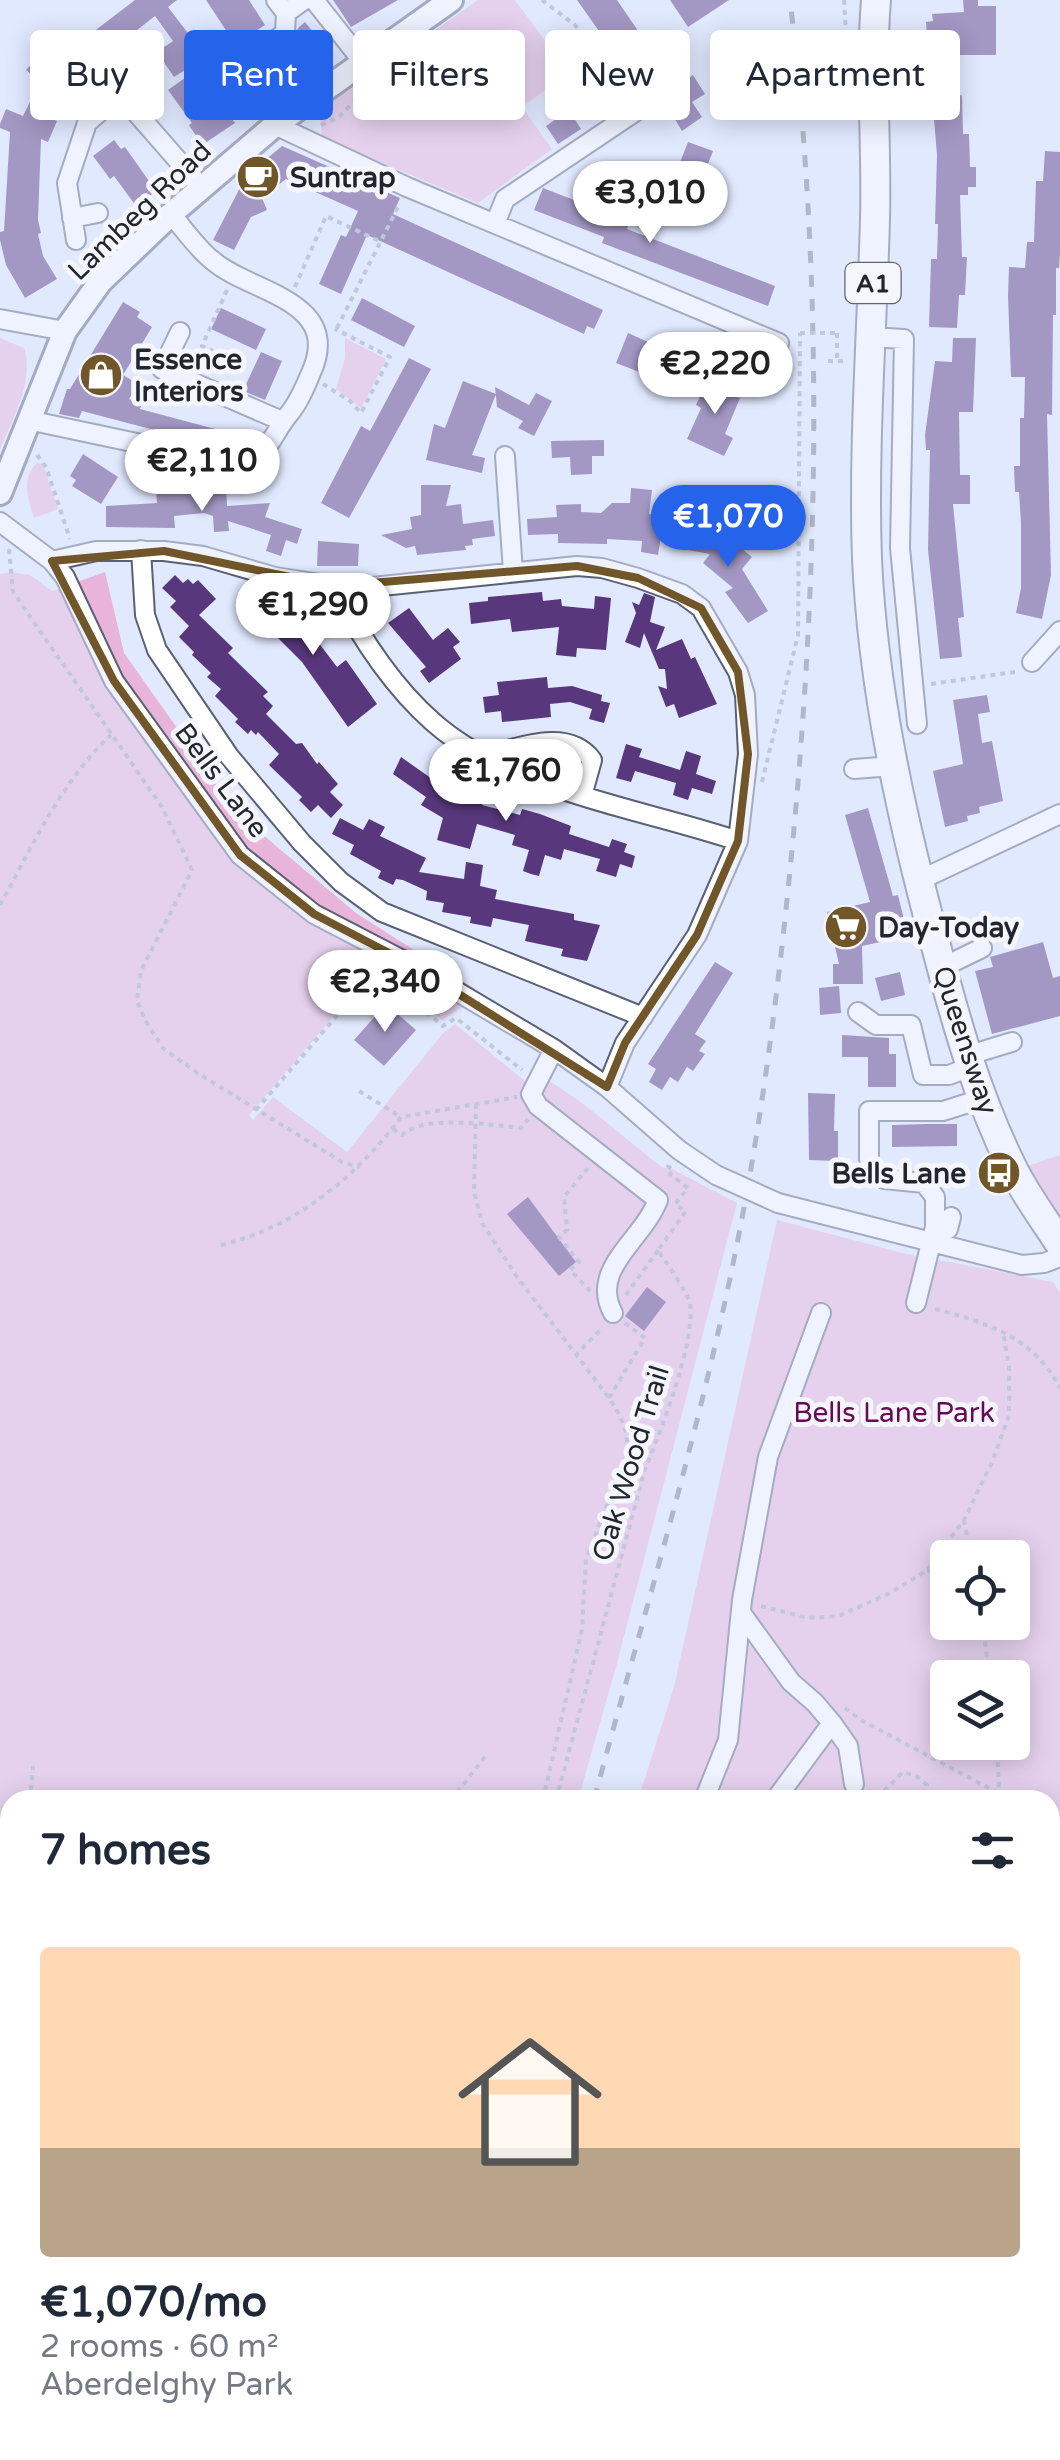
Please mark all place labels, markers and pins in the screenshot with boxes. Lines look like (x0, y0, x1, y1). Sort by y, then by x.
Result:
cafe icon: Suntrap (235, 154, 281, 200)
place label: Suntrap (290, 161, 396, 195)
pin: €3,010 (569, 161, 731, 246)
pin: €2,220 (634, 332, 796, 417)
place label: Essence Interiors (134, 343, 244, 409)
shop icon: Essence Interiors (78, 352, 124, 398)
pin: €2,110 (121, 429, 283, 514)
pin: €1,070 (647, 485, 809, 570)
pin: €1,290 (232, 573, 394, 658)
pin: €1,760 (425, 739, 587, 824)
supermarket icon: Day-Today (823, 904, 869, 950)
place label: Day-Today (878, 911, 1019, 945)
pin: €2,340 (304, 950, 466, 1035)
bus stop icon: Bells Lane (976, 1150, 1022, 1196)
place label: Bells Lane (831, 1157, 966, 1191)

